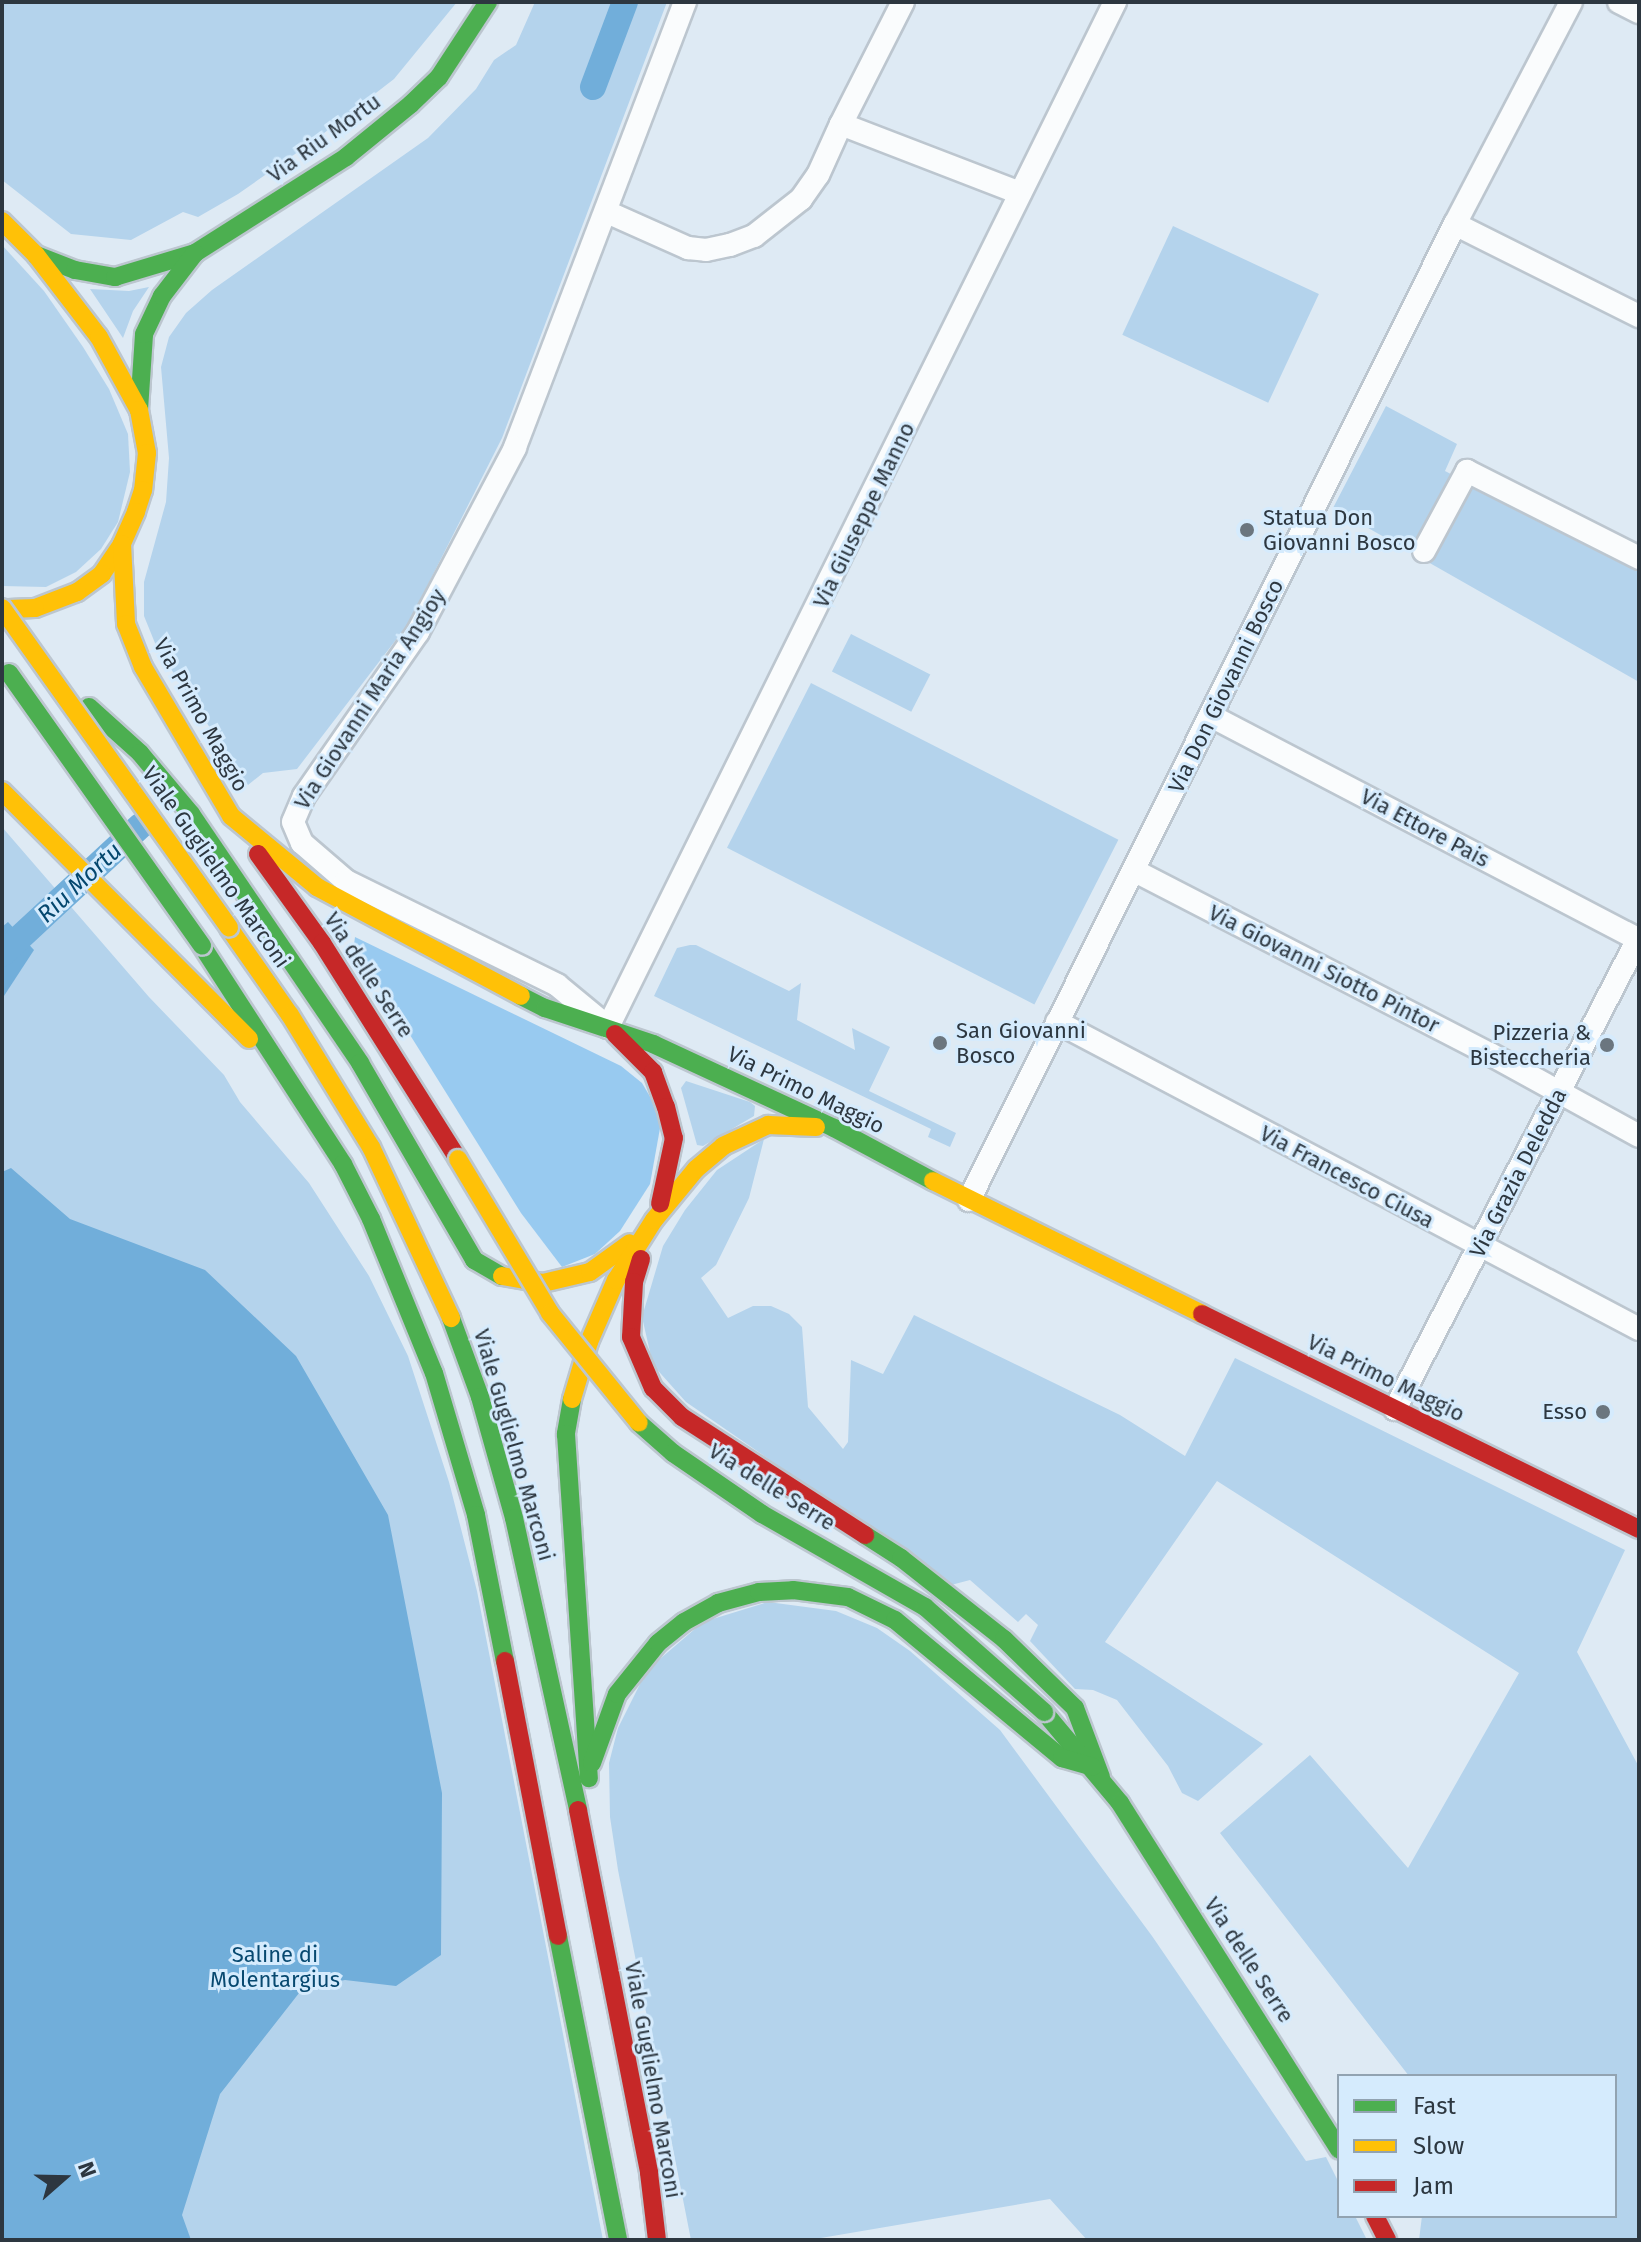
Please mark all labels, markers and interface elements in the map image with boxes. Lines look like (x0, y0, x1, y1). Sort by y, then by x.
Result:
street label: Via Riu Mortu (262, 88, 386, 188)
street label: Via Giuseppe Manno (808, 418, 920, 612)
place label: Statua Don Giovanni Bosco (1263, 504, 1416, 556)
marker: Statua Don Giovanni Bosco (1238, 521, 1256, 539)
street label: Via Don Giovanni Bosco (1163, 575, 1289, 797)
street label: Via Giovanni Maria Angioy (289, 584, 451, 814)
street label: Via Primo Maggio (148, 634, 254, 796)
street label: Viale Guglielmo Marconi (136, 761, 296, 973)
street label: Via Ettore Pais (1356, 783, 1494, 873)
water label: Riu Mortu (32, 837, 128, 929)
street label: Via Giovanni Siotto Pintor (1204, 899, 1444, 1039)
street label: Via delle Serre (319, 907, 419, 1043)
place label: San Giovanni Bosco (956, 1017, 1086, 1068)
place label: Pizzeria & Bisteccheria (1469, 1019, 1591, 1070)
marker: San Giovanni Bosco (931, 1034, 949, 1052)
marker: Pizzeria & Bisteccheria (1598, 1036, 1616, 1054)
street label: Via Primo Maggio (723, 1041, 889, 1139)
street label: Via Grazia Deledda (1464, 1084, 1572, 1262)
street label: Via Francesco Ciusa (1255, 1120, 1439, 1234)
street label: Viale Guglielmo Marconi (468, 1326, 560, 1564)
street label: Via Primo Maggio (1303, 1329, 1469, 1427)
place label: Esso (1542, 1399, 1587, 1425)
marker: Esso (1594, 1403, 1612, 1421)
street label: Via delle Serre (704, 1438, 840, 1536)
street label: Via delle Serre (1199, 1892, 1299, 2028)
park label: Saline di Molentargius (210, 1941, 340, 1992)
street label: Viale Guglielmo Marconi (619, 1960, 687, 2200)
legend (1337, 2074, 1617, 2218)
text: Fast (1413, 2092, 1456, 2120)
text: Slow (1413, 2132, 1464, 2160)
north arrow (24, 2138, 104, 2218)
text: N (72, 2158, 102, 2181)
text: Jam (1413, 2172, 1454, 2200)

